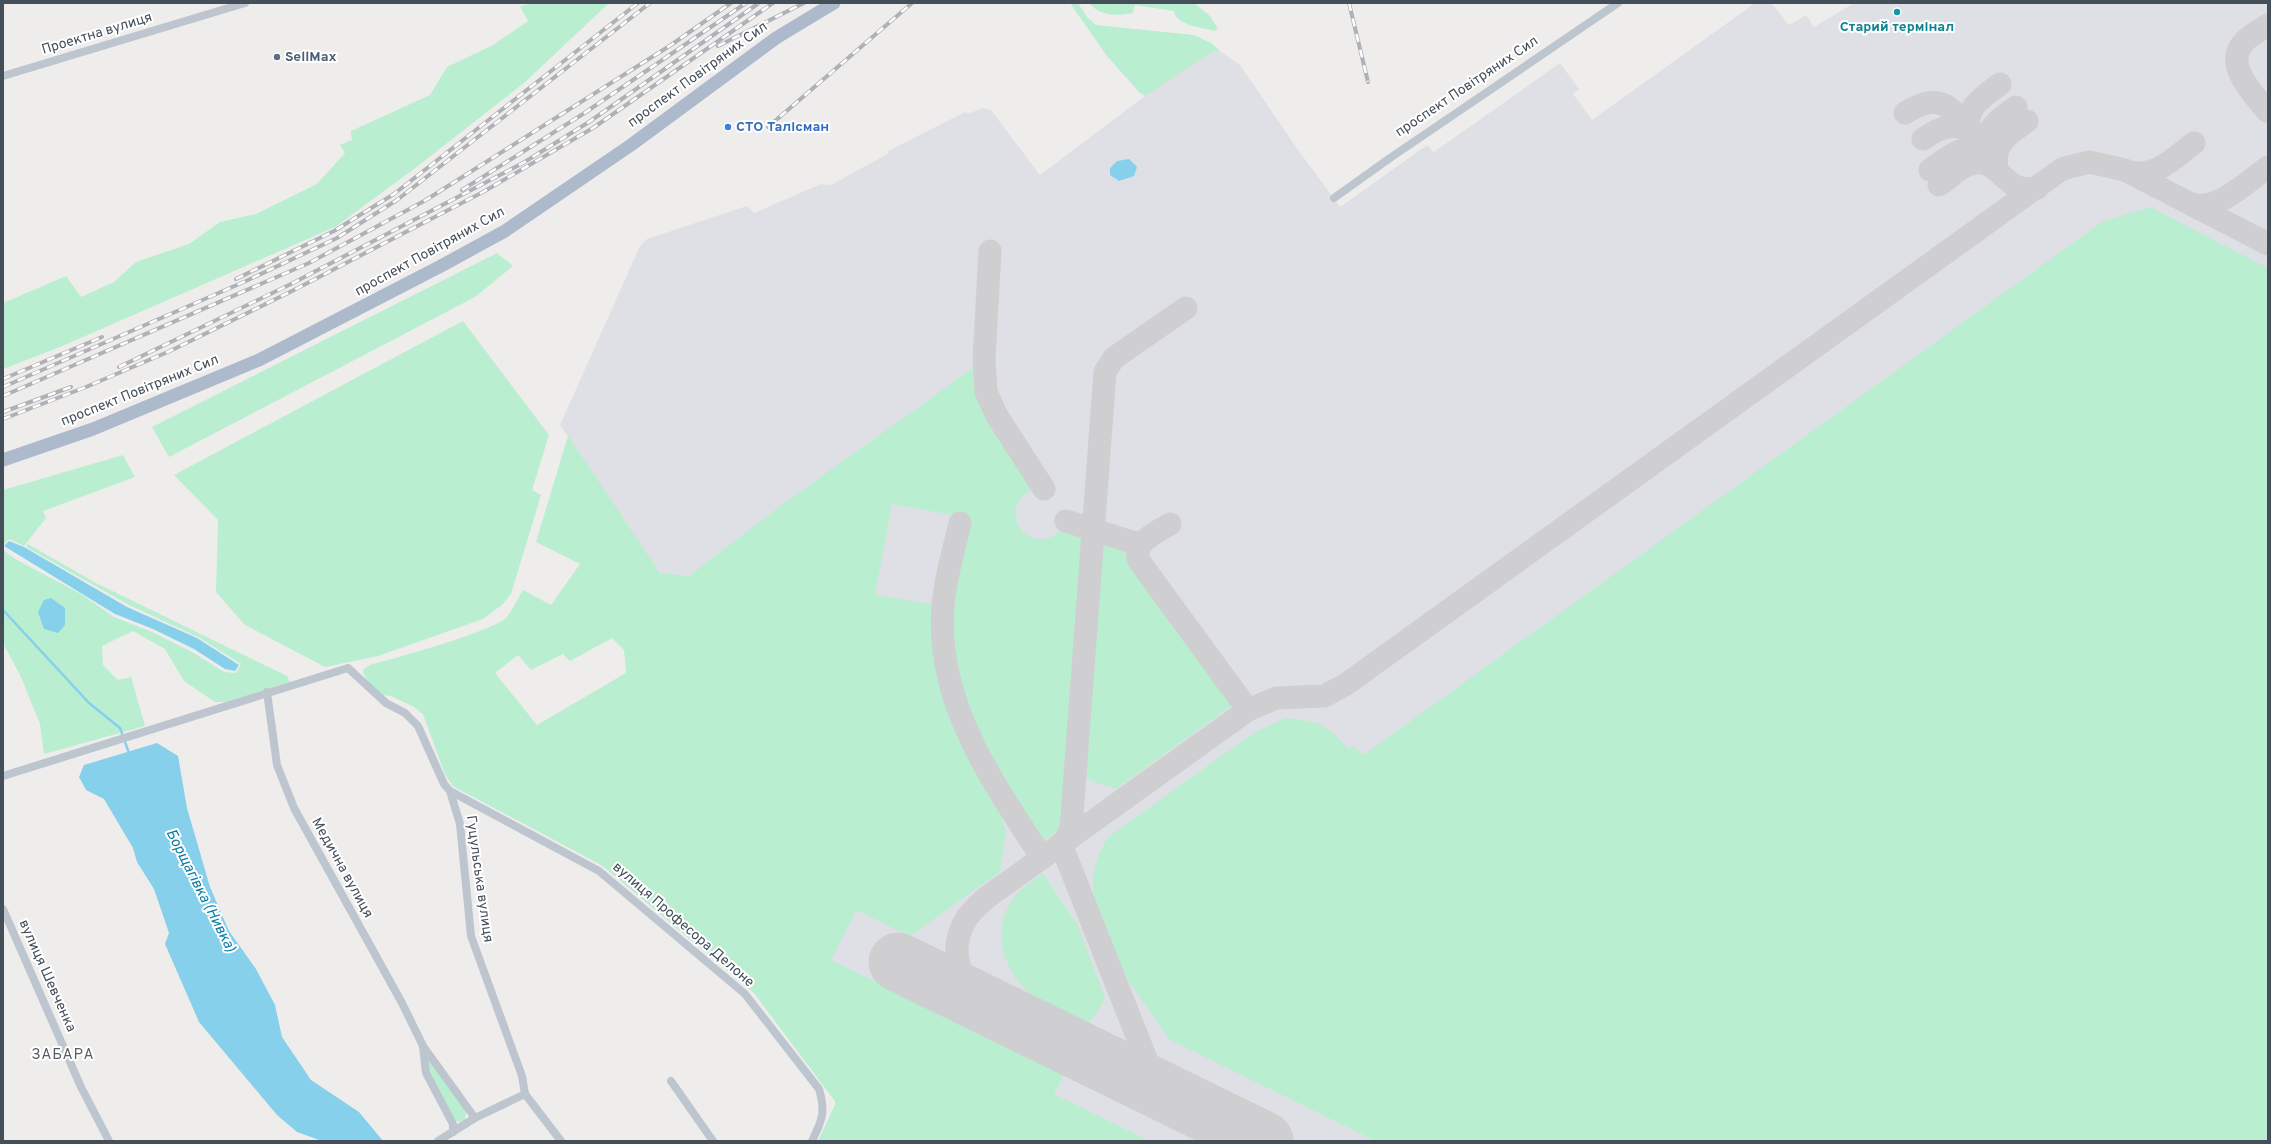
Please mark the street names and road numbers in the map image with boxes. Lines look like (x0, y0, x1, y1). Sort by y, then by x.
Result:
street label: Проектна вулиця (40, 9, 154, 59)
street label: проспект Повітряних Сил (625, 19, 771, 131)
street label: проспект Повітряних Сил (1392, 33, 1542, 141)
street label: проспект Повітряних Сил (352, 204, 508, 300)
street label: проспект Повітряних Сил (59, 352, 221, 430)
street label: Гуцульська вулиця (462, 814, 496, 944)
street label: Медична вулиця (307, 815, 377, 921)
street label: вулиця Професора Делоне (609, 859, 757, 991)
street label: вулиця Шевченка (15, 917, 79, 1035)

